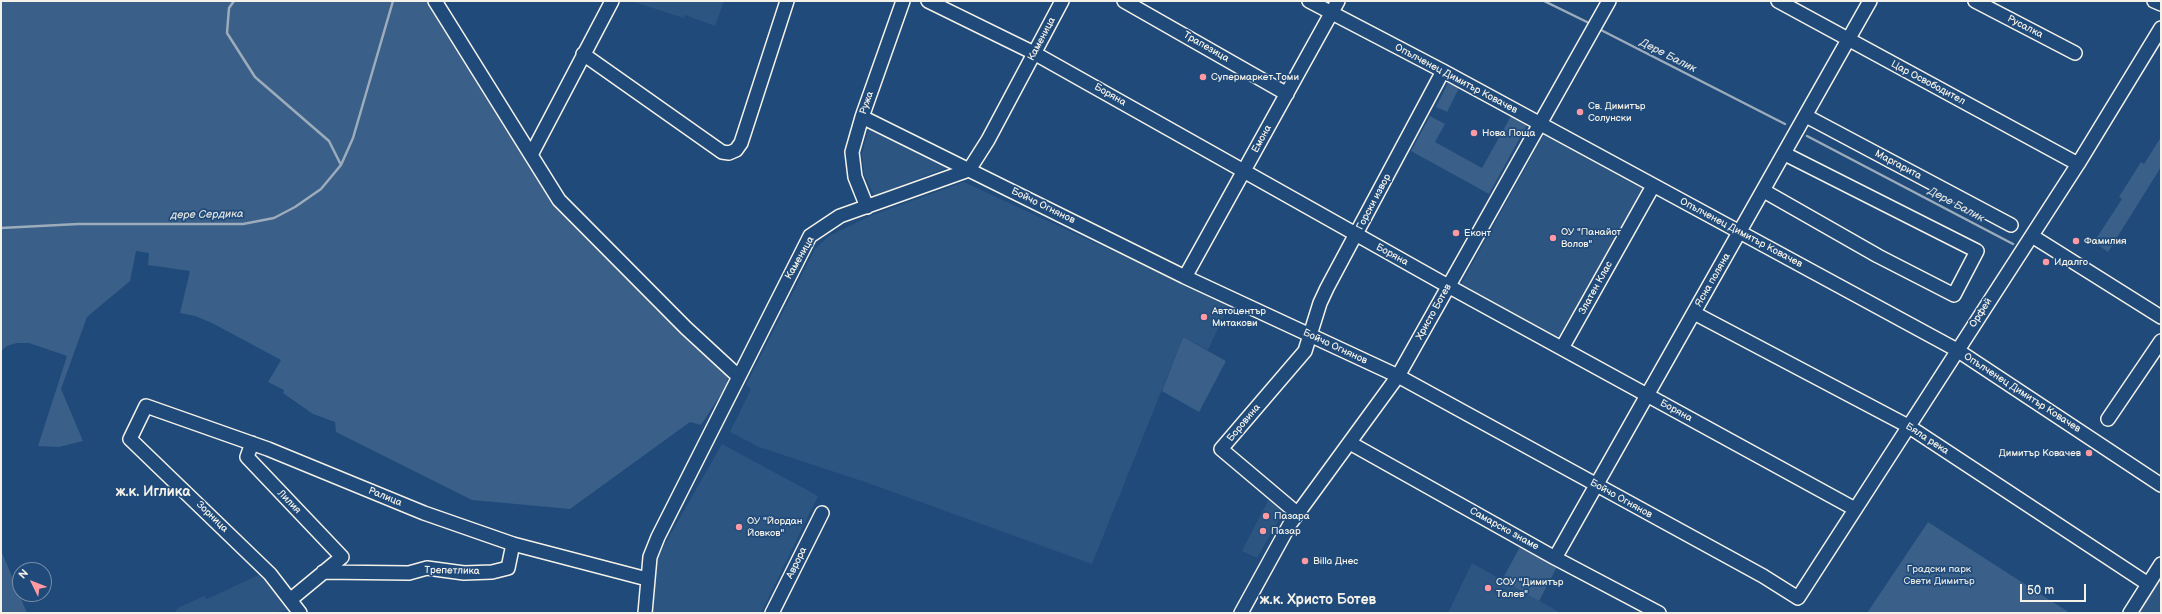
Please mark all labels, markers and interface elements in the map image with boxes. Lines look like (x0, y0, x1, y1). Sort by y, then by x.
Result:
street label: Русалка (2005, 13, 2045, 41)
street label: Каменица (1026, 15, 1058, 63)
street label: Трапезица (1181, 29, 1231, 65)
water label: Дере Балик (1638, 36, 1698, 76)
street label: Опълченец Димитър Ковачев (1393, 42, 1519, 116)
street label: Цар Освободител (1889, 58, 1967, 108)
place label: Супермаркет Томи (1211, 71, 1299, 83)
marker: Супермаркет Томи (1198, 72, 1208, 82)
street label: Боряна (1092, 81, 1128, 109)
street label: Ружа (857, 90, 877, 116)
place label: Св. Димитър Солунски (1588, 100, 1645, 124)
marker: Св. Димитър Солунски (1575, 107, 1585, 117)
street label: Емона (1250, 123, 1274, 155)
place label: Нова Поща (1482, 127, 1535, 139)
marker: Нова Поща (1469, 128, 1479, 138)
street label: Маргарита (1873, 148, 1923, 182)
street label: Горски извор (1354, 172, 1394, 232)
street label: Бойчо Огнянов (1009, 185, 1077, 227)
water label: Дере Балик (1926, 185, 1986, 225)
street label: Опълченец Димитър Ковачев (1678, 196, 1804, 270)
water label: дере Сердика (170, 208, 244, 222)
place label: ОУ "Панайот Волов" (1561, 226, 1621, 250)
place label: Еконт (1464, 227, 1491, 239)
marker: Еконт (1451, 228, 1461, 238)
marker: ОУ "Панайот Волов" (1548, 233, 1558, 243)
street label: Каменица (783, 234, 817, 282)
place label: Фамилия (2084, 235, 2127, 247)
marker: Фамилия (2071, 236, 2081, 246)
street label: Боряна (1374, 241, 1410, 269)
street label: Ясна поляна (1693, 251, 1733, 309)
place label: Идалго (2054, 256, 2088, 268)
marker: Идалго (2041, 257, 2051, 267)
street label: Златен Клас (1576, 259, 1616, 317)
street label: Христо Ботев (1414, 282, 1454, 342)
street label: Орфей (1967, 296, 1995, 330)
place label: Автоцентър Митакови (1212, 305, 1266, 328)
marker: Автоцентър Митакови (1199, 312, 1209, 322)
street label: Бойчо Огнянов (1301, 327, 1369, 367)
street label: Опълченец Димитър Ковачев (1961, 351, 2083, 435)
street label: Боряна (1658, 397, 1694, 425)
street label: Боровина (1225, 402, 1263, 444)
street label: Бяла река (1903, 421, 1951, 457)
place label: Димитър Ковачев (1999, 447, 2081, 459)
marker: Димитър Ковачев (2084, 448, 2094, 458)
street label: Бойчо Огнянов (1588, 477, 1654, 521)
district label: ж.к. Иглика (116, 484, 190, 500)
street label: Ралица (366, 485, 404, 509)
street label: Лилия (275, 487, 303, 517)
street label: Зорница (194, 499, 230, 535)
street label: Самарско знаме (1467, 505, 1541, 553)
place label: Пазара (1274, 510, 1310, 522)
marker: Пазара (1261, 511, 1271, 521)
place label: ОУ "Йордан Йовков" (747, 515, 802, 538)
marker: ОУ "Йордан Йовков" (734, 522, 744, 532)
place label: Пазар (1271, 525, 1301, 537)
marker: Пазар (1258, 526, 1268, 536)
street label: Аврора (784, 545, 810, 581)
place label: Billa Днес (1313, 555, 1358, 567)
marker: Billa Днес (1300, 556, 1310, 566)
north arrow (12, 562, 52, 602)
park label: Градски парк Свети Димитър (1903, 563, 1975, 586)
street label: Трепетлика (424, 565, 480, 577)
text: N (16, 567, 31, 582)
place label: СОУ "Димитър Талев" (1496, 576, 1563, 600)
scale bar (2022, 576, 2088, 602)
marker: СОУ "Димитър Талев" (1483, 583, 1493, 593)
text: 50 m (2027, 583, 2054, 598)
district label: ж.к. Христо Ботев (1260, 592, 1376, 608)

